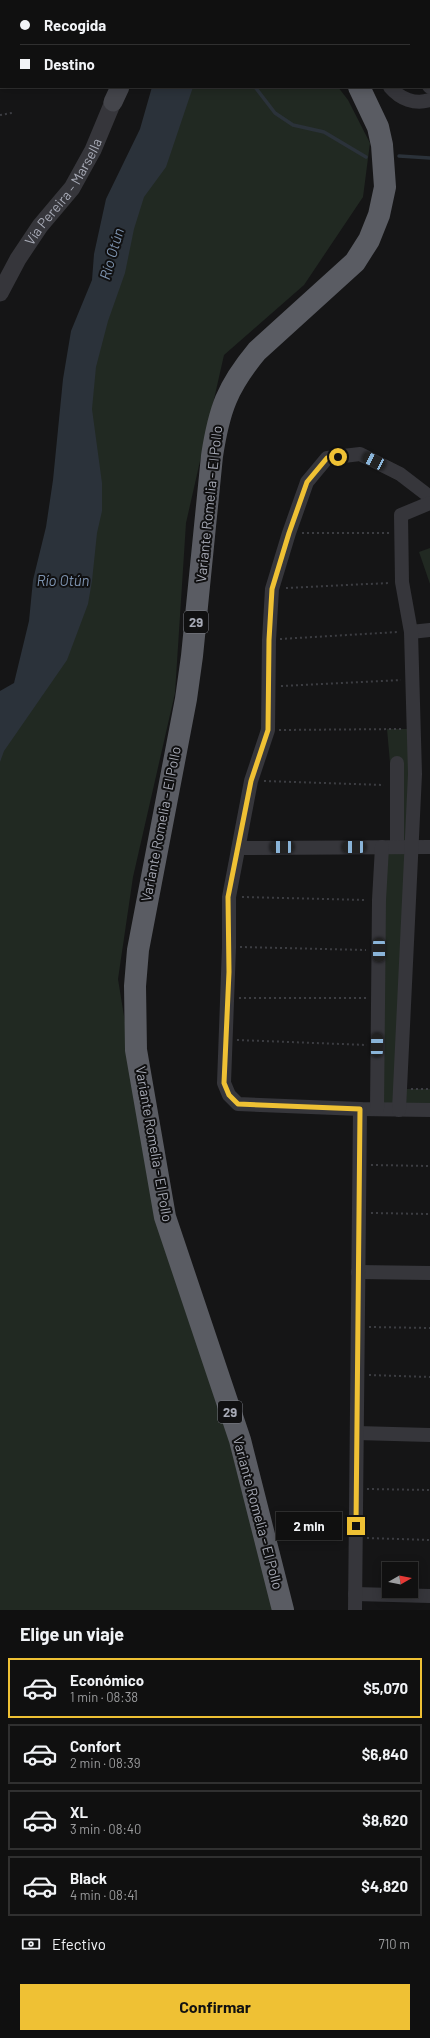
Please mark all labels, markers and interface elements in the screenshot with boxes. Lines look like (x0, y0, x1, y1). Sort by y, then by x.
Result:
text: Recogida (44, 16, 106, 34)
text: Destino (44, 55, 95, 73)
street label: Vía Pereira - Marsella (21, 136, 105, 248)
water label: Río Otún (95, 226, 127, 282)
street label: Variante Romelia - El Pollo (192, 425, 225, 583)
route start (329, 448, 347, 466)
car (361, 450, 387, 472)
water label: Río Otún (37, 571, 90, 589)
road number: 29 (184, 611, 208, 633)
street label: Variante Romelia - El Pollo (137, 745, 184, 903)
car (270, 841, 294, 853)
car (342, 841, 366, 853)
car (373, 938, 385, 962)
car (371, 1033, 383, 1057)
street label: Variante Romelia - El Pollo (132, 1065, 177, 1223)
road number: 29 (218, 1401, 242, 1423)
street label: Variante Romelia - El Pollo (230, 1435, 287, 1591)
callout: 2 min (276, 1512, 342, 1540)
route end (347, 1517, 365, 1535)
text: 2 min (293, 1518, 325, 1534)
north arrow (382, 1562, 418, 1598)
map controls (382, 1562, 418, 1598)
text: Elige un viaje (20, 1623, 124, 1645)
icon: car (22, 1670, 58, 1706)
text: Económico (70, 1671, 144, 1689)
text: $5,070 (363, 1679, 408, 1697)
text: 1 min · 08:38 (70, 1689, 138, 1705)
icon: car (22, 1736, 58, 1772)
text: Confort (70, 1737, 121, 1755)
text: $6,840 (362, 1745, 408, 1763)
text: 2 min · 08:39 (70, 1755, 141, 1771)
icon: car (22, 1802, 58, 1838)
text: XL (70, 1803, 88, 1821)
text: $8,620 (362, 1811, 408, 1829)
text: 3 min · 08:40 (70, 1821, 141, 1837)
icon: car (22, 1868, 58, 1904)
text: Black (70, 1869, 107, 1887)
text: $4,820 (361, 1877, 408, 1895)
text: 4 min · 08:41 (70, 1887, 138, 1903)
icon: cash (20, 1933, 42, 1955)
text: Efectivo (52, 1935, 106, 1953)
text: 710 m (379, 1936, 410, 1952)
button: Confirmar (20, 1984, 410, 2030)

